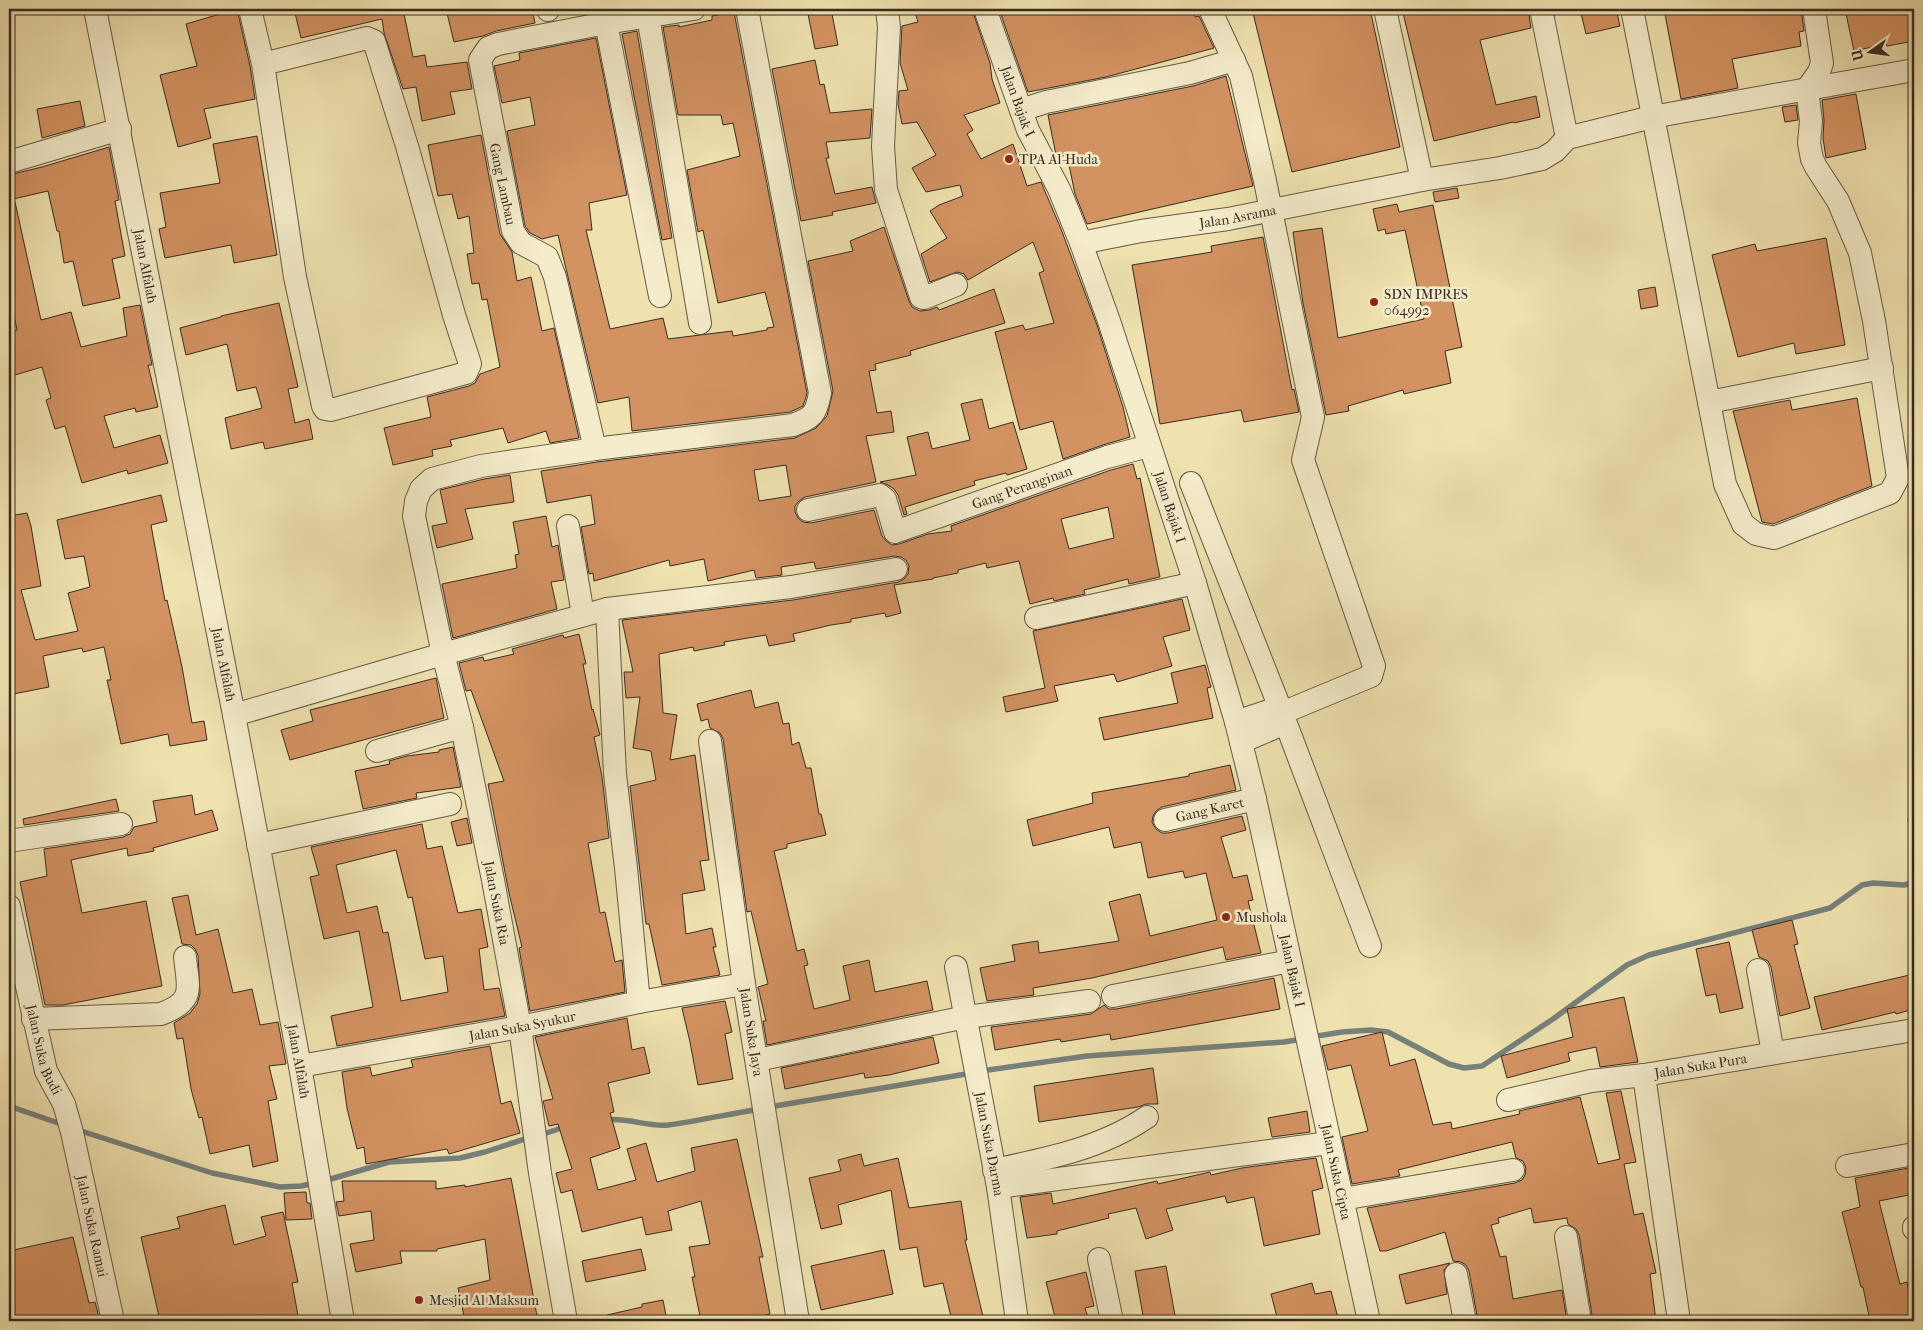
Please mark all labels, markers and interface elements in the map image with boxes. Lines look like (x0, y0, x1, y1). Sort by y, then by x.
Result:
north arrow (1846, 28, 1896, 78)
text: U (1848, 48, 1868, 63)
street label: Jalan Bajak I (997, 63, 1038, 141)
street label: Gang Lambau (486, 142, 519, 227)
place label: TPA Al-Huda (1019, 151, 1098, 168)
marker: TPA Al-Huda (1003, 153, 1015, 165)
street label: Jalan Asrama (1197, 201, 1278, 232)
street label: Jalan Alfalah (129, 227, 161, 305)
place label: SDN IMPRES 064992 (1384, 286, 1468, 319)
marker: SDN IMPRES 064992 (1368, 296, 1380, 308)
street label: Gang Peranginan (970, 462, 1074, 513)
street label: Jalan Bajak I (1150, 468, 1189, 546)
street label: Jalan Alfalah (208, 625, 239, 703)
street label: Gang Karet (1174, 794, 1246, 826)
street label: Jalan Suka Ria (480, 859, 513, 947)
place label: Mushola (1236, 909, 1287, 926)
marker: Mushola (1220, 911, 1232, 923)
street label: Jalan Bajak I (1276, 932, 1308, 1009)
street label: Jalan Suka Jaya (736, 985, 767, 1078)
street label: Jalan Suka Budi (22, 1002, 65, 1098)
street label: Jalan Suka Syukur (467, 1008, 577, 1045)
street label: Jalan Alfalah (283, 1022, 313, 1100)
street label: Jalan Suka Pura (1652, 1050, 1749, 1082)
street label: Jalan Suka Darma (971, 1089, 1007, 1198)
street label: Jalan Suka Cipta (1317, 1122, 1355, 1222)
street label: Jalan Suka Ramai (72, 1173, 111, 1279)
place label: Mesjid Al Maksum (429, 1292, 539, 1309)
marker: Mesjid Al Maksum (413, 1294, 425, 1306)

